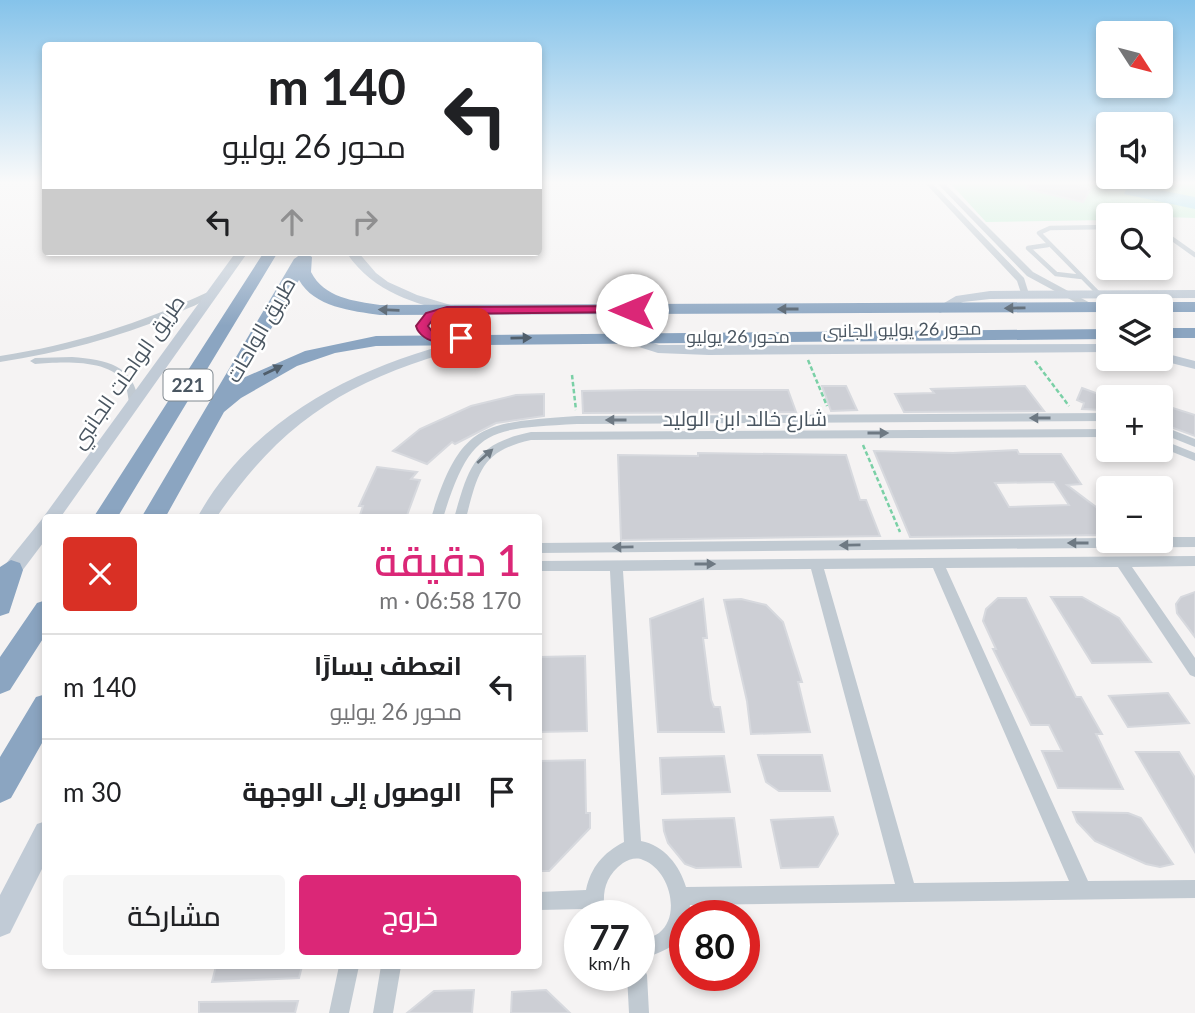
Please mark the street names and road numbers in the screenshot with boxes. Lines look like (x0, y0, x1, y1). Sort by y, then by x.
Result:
street label: طريق الواحات (220, 272, 302, 387)
street label: طريق الواحات الجانبي (64, 290, 193, 456)
street label: محور 26 يوليو الجانبى (822, 317, 982, 342)
street label: محور 26 يوليو (686, 325, 790, 348)
road number: 221 (164, 370, 212, 400)
street label: شارع خالد ابن الوليد (663, 405, 827, 433)

